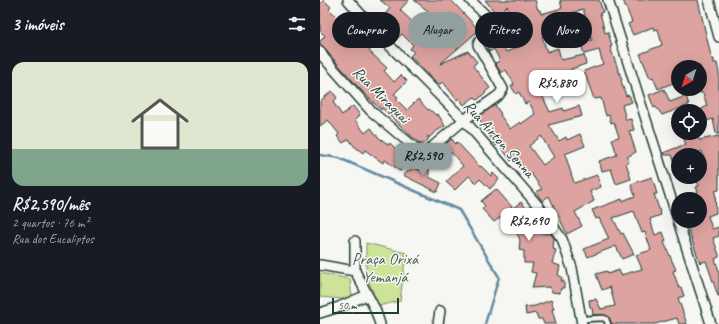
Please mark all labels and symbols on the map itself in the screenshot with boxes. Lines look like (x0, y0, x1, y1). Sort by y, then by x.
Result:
north arrow (671, 60, 707, 96)
street label: Rua Miraguai (348, 62, 415, 129)
pin: R$5,880 (520, 70, 594, 104)
street label: Rua Airton Senna (459, 96, 540, 183)
pin: R$2,590 (386, 143, 460, 177)
pin: R$2,690 (492, 208, 566, 242)
park label: Praça Orixá Yemanjá (352, 249, 420, 287)
scale bar (332, 296, 399, 315)

